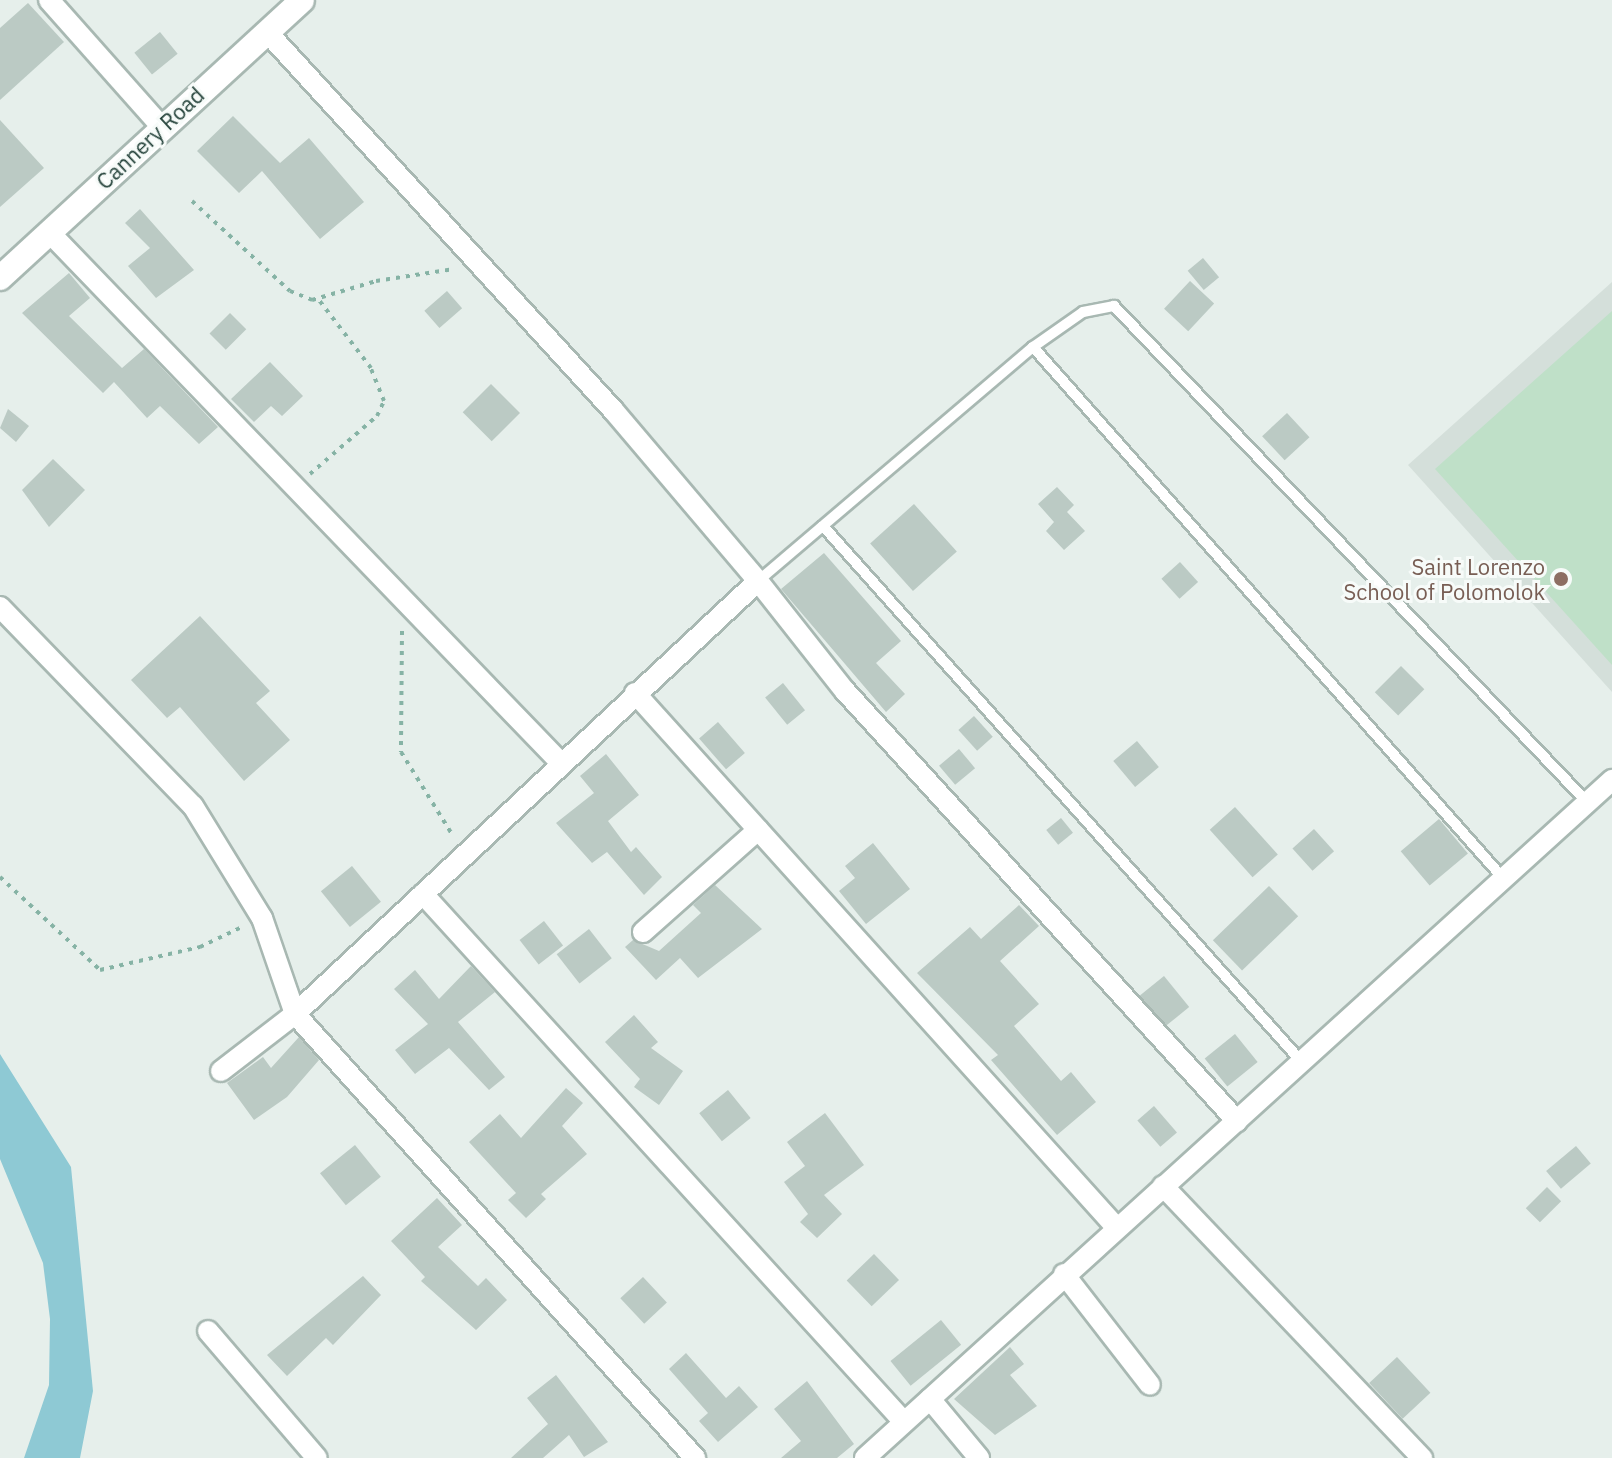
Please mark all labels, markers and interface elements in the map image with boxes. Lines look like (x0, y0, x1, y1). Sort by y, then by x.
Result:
street label: Cannery Road (91, 81, 209, 195)
place label: Saint Lorenzo School of Polomolok (1343, 553, 1545, 604)
marker: Saint Lorenzo School of Polomolok (1552, 570, 1570, 588)

